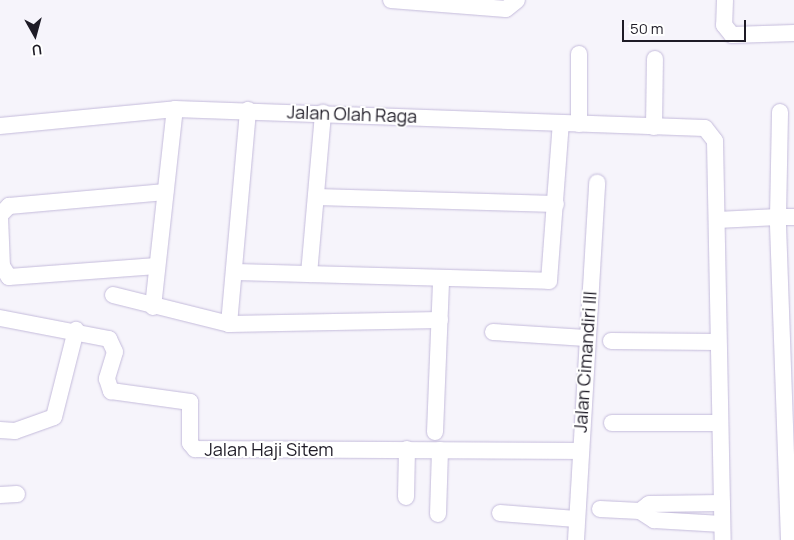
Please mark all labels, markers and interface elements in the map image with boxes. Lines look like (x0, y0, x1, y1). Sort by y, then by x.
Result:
north arrow (10, 10, 60, 60)
scale bar (624, 10, 748, 42)
text: 50 m (630, 18, 664, 39)
text: U (31, 40, 43, 60)
street label: Jalan Olah Raga (286, 101, 418, 127)
street label: Jalan Cimandiri III (569, 291, 601, 433)
street label: Jalan Haji Sitem (204, 438, 334, 460)

